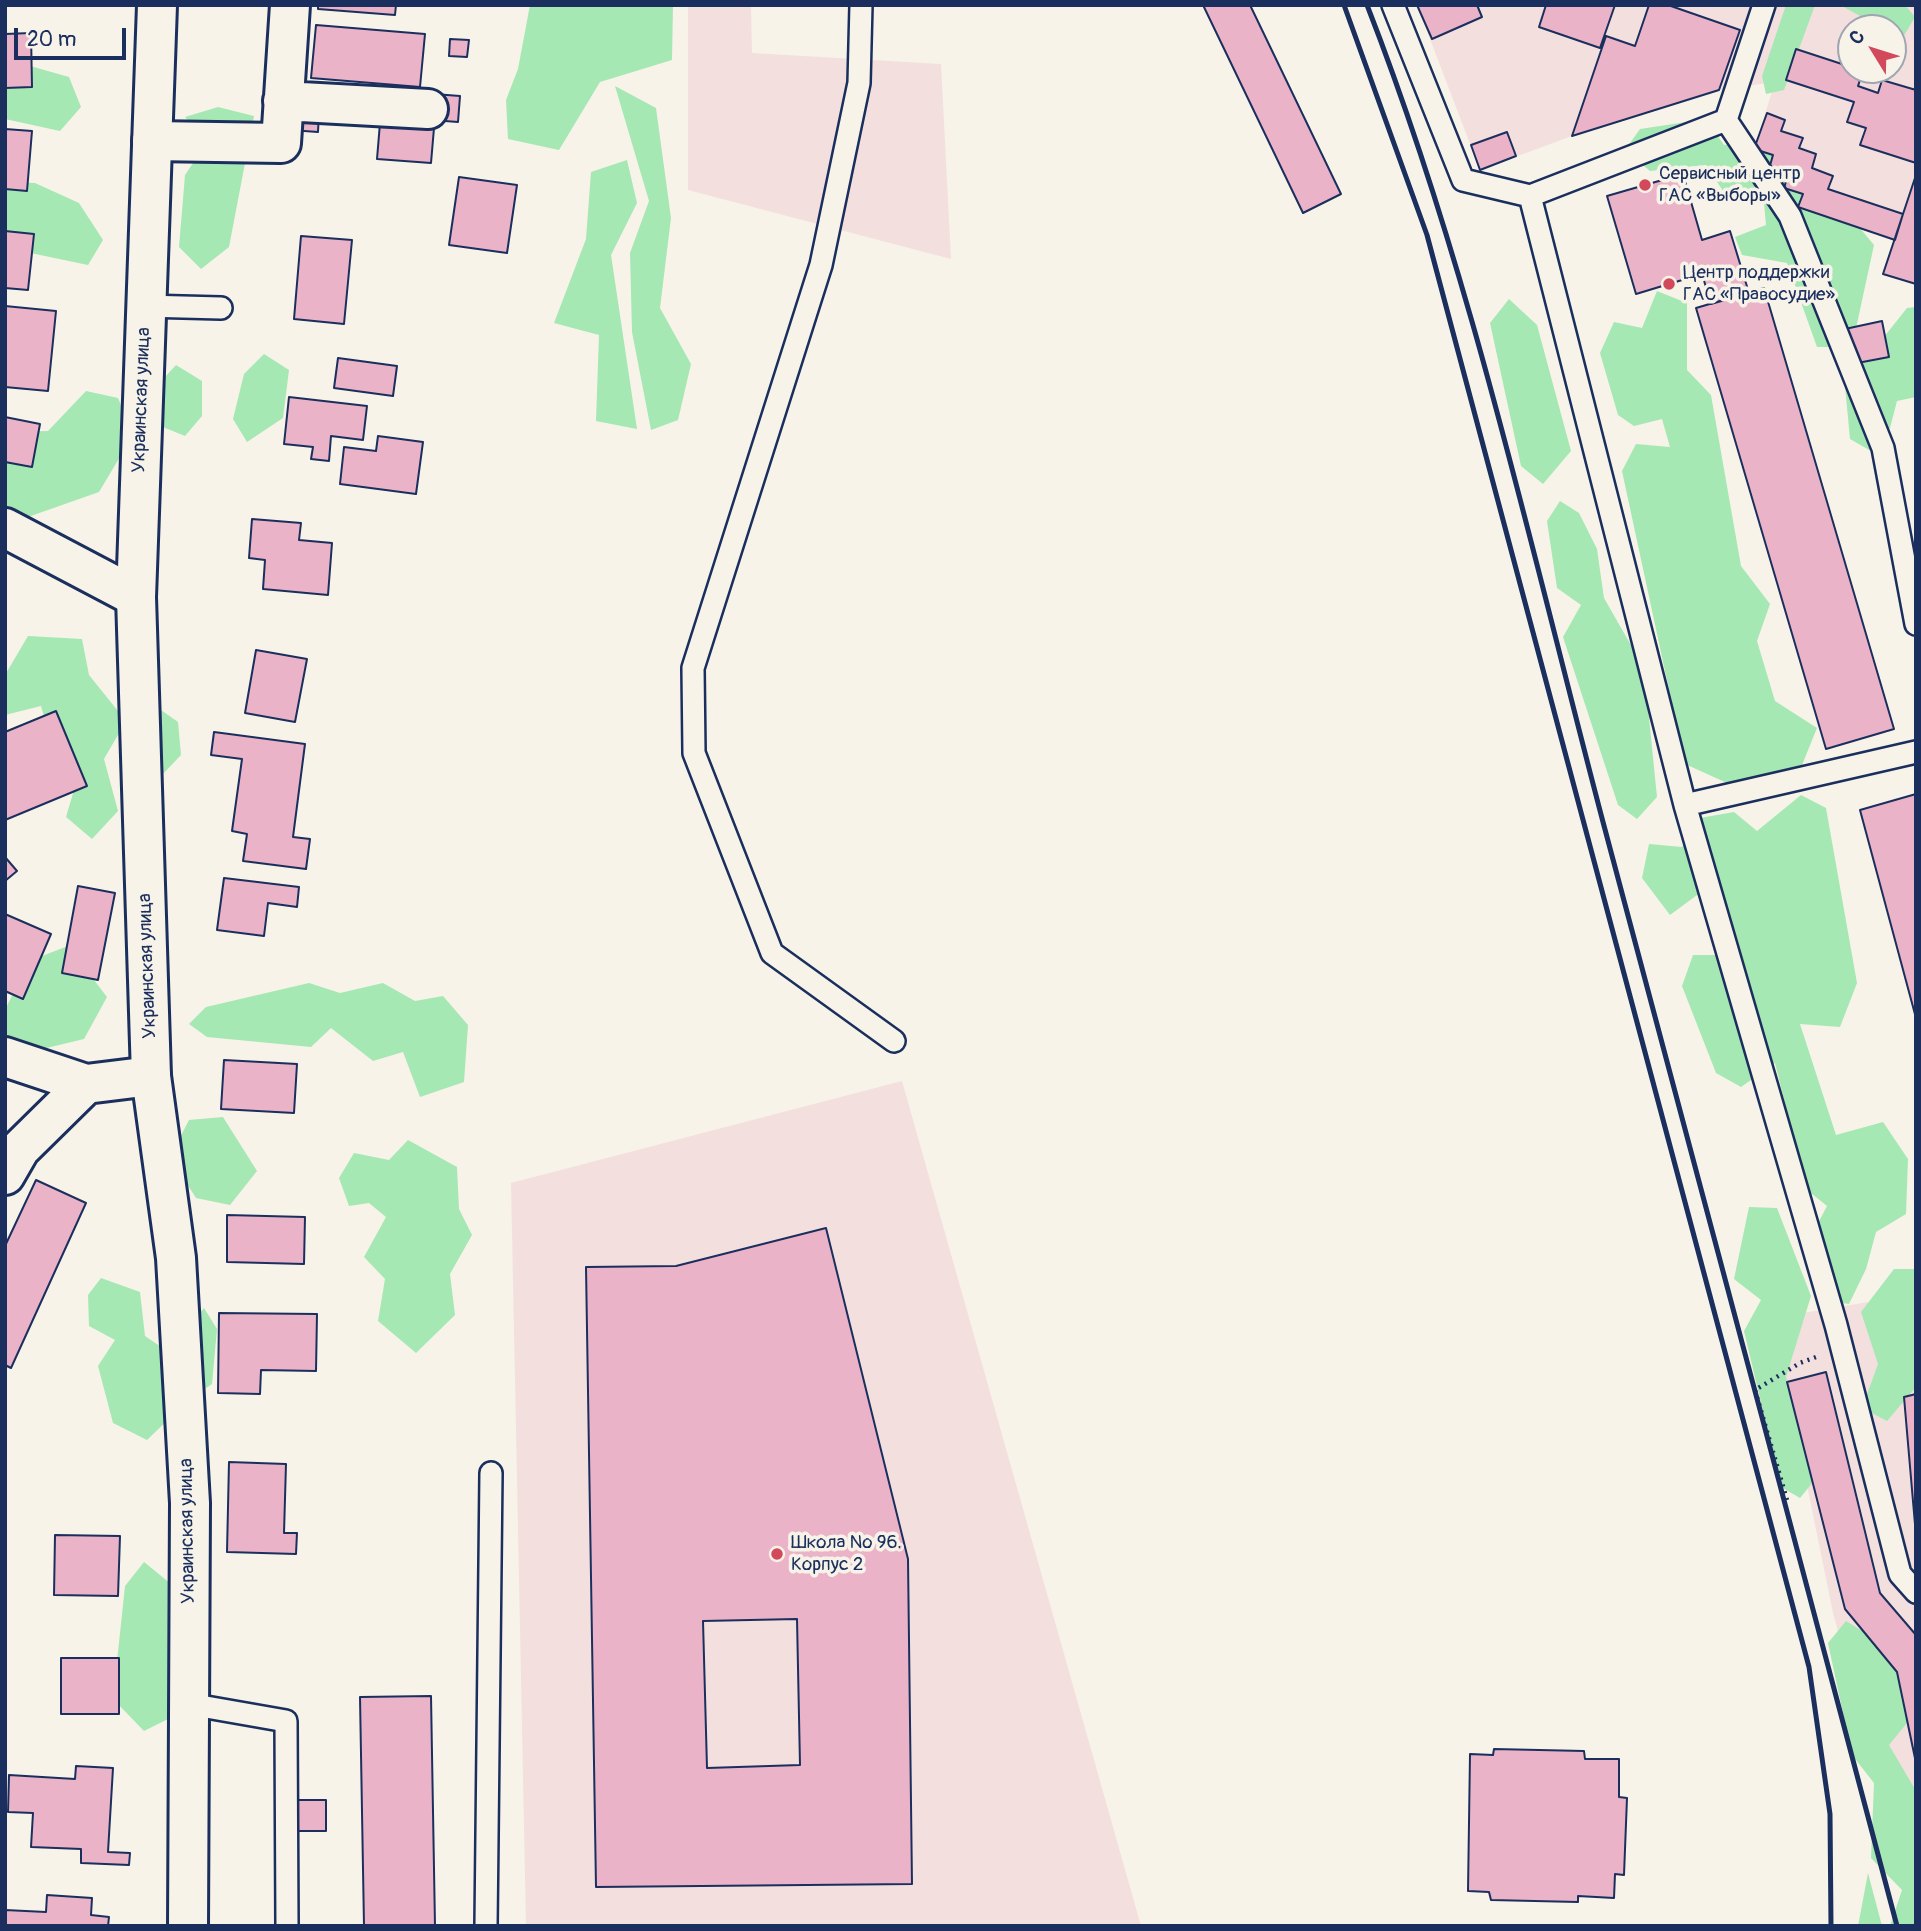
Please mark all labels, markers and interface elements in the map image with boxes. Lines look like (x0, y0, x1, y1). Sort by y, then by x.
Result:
scale bar (18, 14, 130, 58)
north arrow (1837, 14, 1907, 84)
text: С (1844, 25, 1870, 49)
text: 20 m (27, 26, 76, 53)
place label: Сервисный центр ГАС «Выборы» (1659, 163, 1801, 207)
marker: Сервисный центр ГАС «Выборы» (1637, 177, 1653, 193)
place label: Центр поддержки ГАС «Правосудие» (1683, 262, 1835, 306)
marker: Центр поддержки ГАС «Правосудие» (1661, 276, 1677, 292)
street label: Украинская улица (128, 327, 156, 473)
street label: Украинская улица (134, 893, 162, 1039)
street label: Украинская улица (175, 1458, 201, 1604)
place label: Школа № 96. Корпус 2 (791, 1532, 902, 1576)
marker: Школа № 96. Корпус 2 (769, 1546, 785, 1562)

